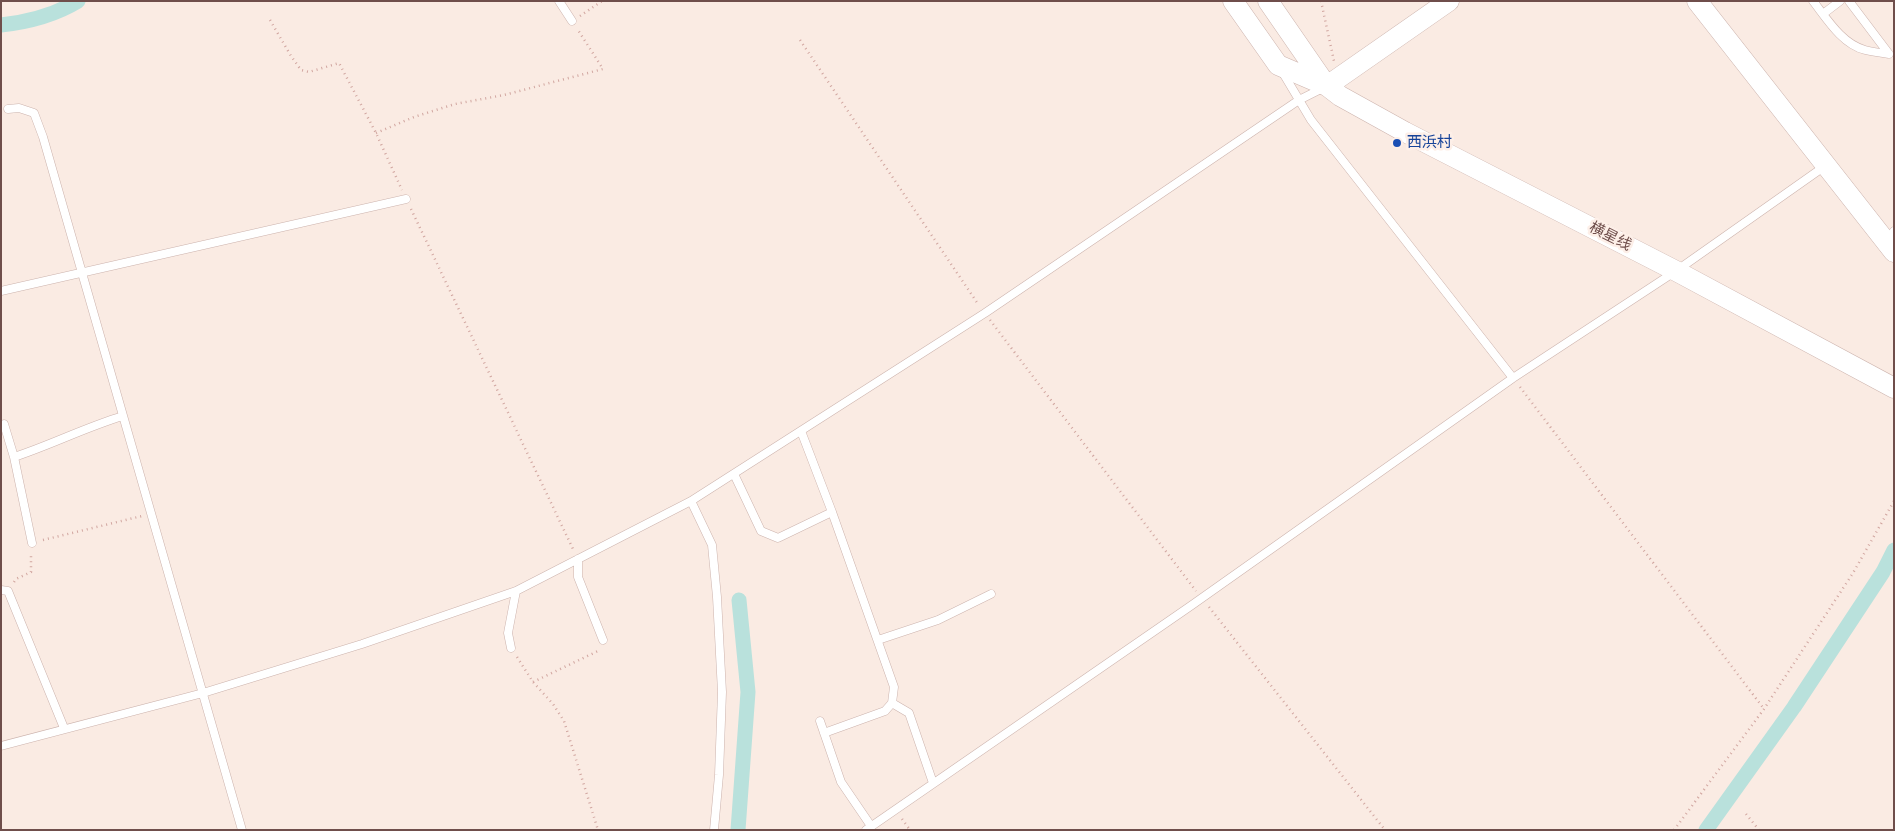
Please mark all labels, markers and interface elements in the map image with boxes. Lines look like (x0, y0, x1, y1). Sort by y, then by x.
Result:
place label: 西浜村 (1407, 134, 1452, 152)
marker: 西浜村 (1391, 137, 1403, 149)
street label: 横星线 (1586, 219, 1634, 255)

